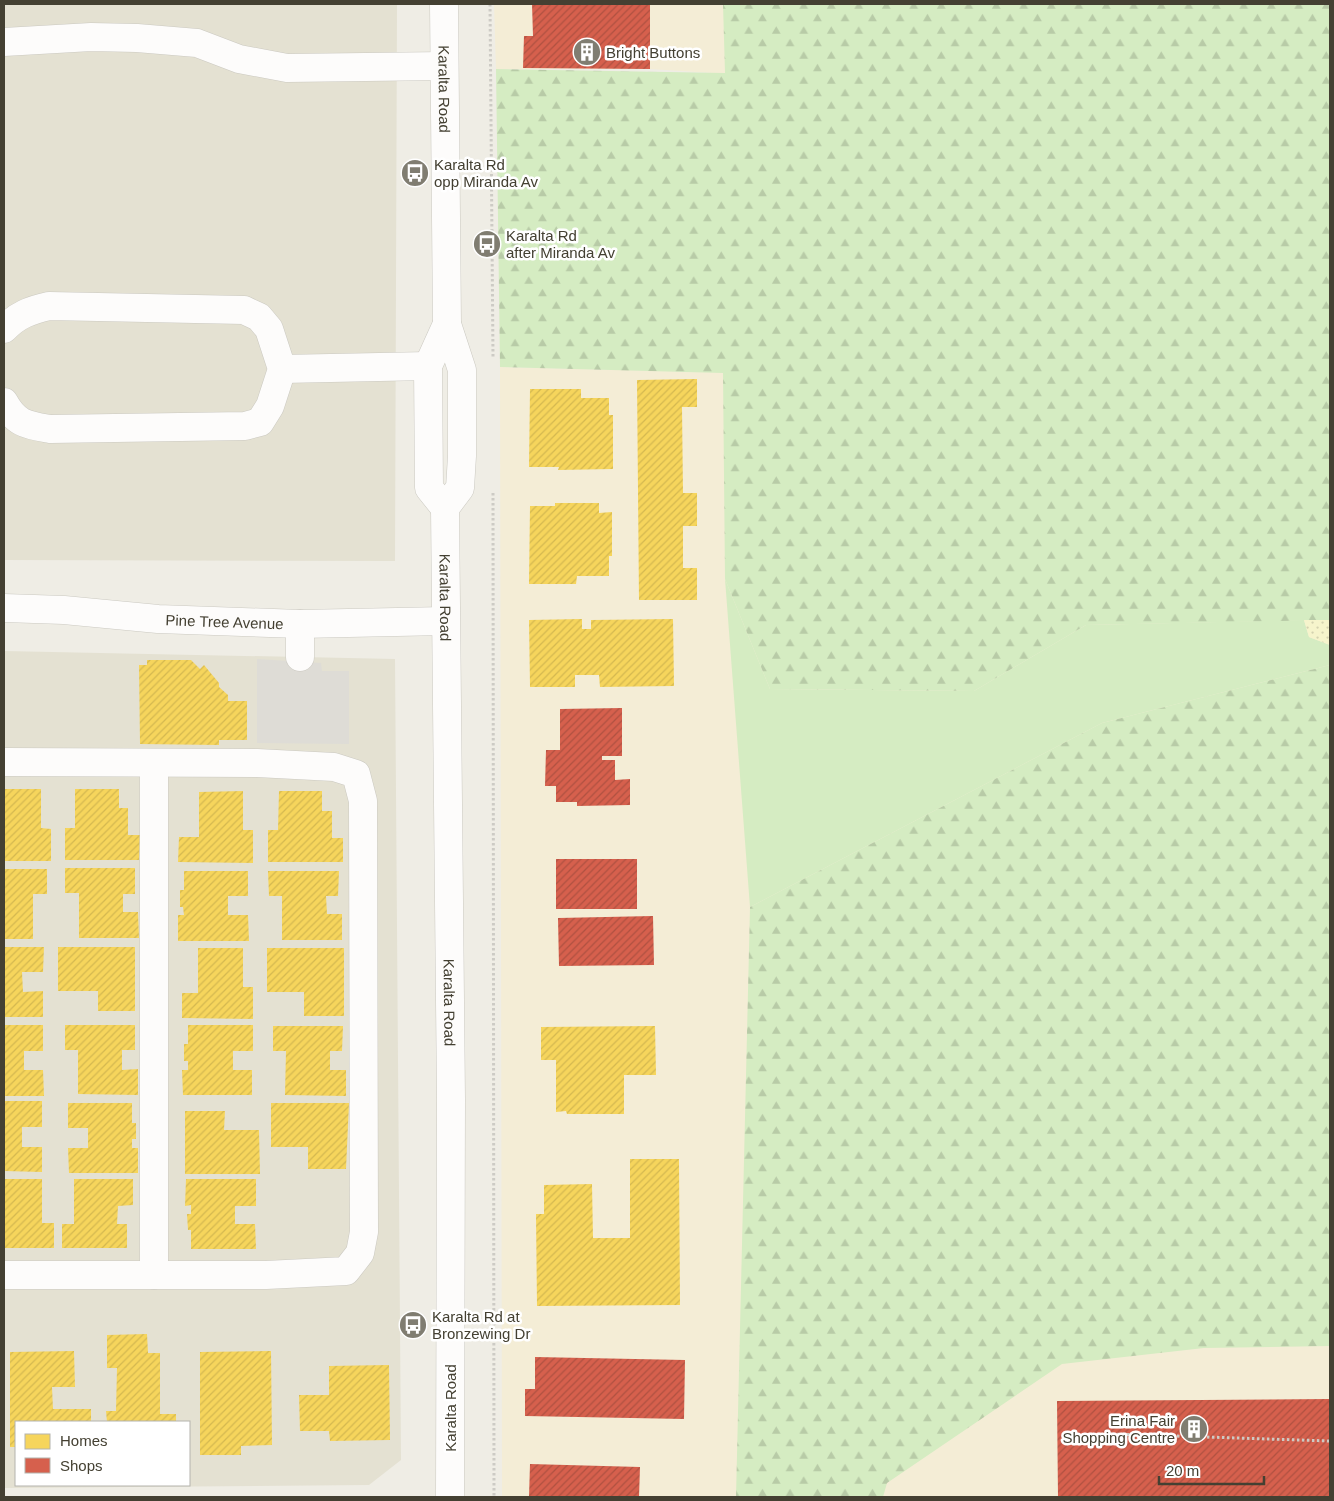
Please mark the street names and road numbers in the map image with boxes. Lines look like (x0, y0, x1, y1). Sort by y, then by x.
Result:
street label: Karalta Road (436, 45, 454, 133)
street label: Karalta Road (437, 554, 455, 641)
street label: Pine Tree Avenue (165, 611, 284, 632)
street label: Karalta Road (441, 959, 459, 1046)
street label: Karalta Road (442, 1364, 459, 1452)

